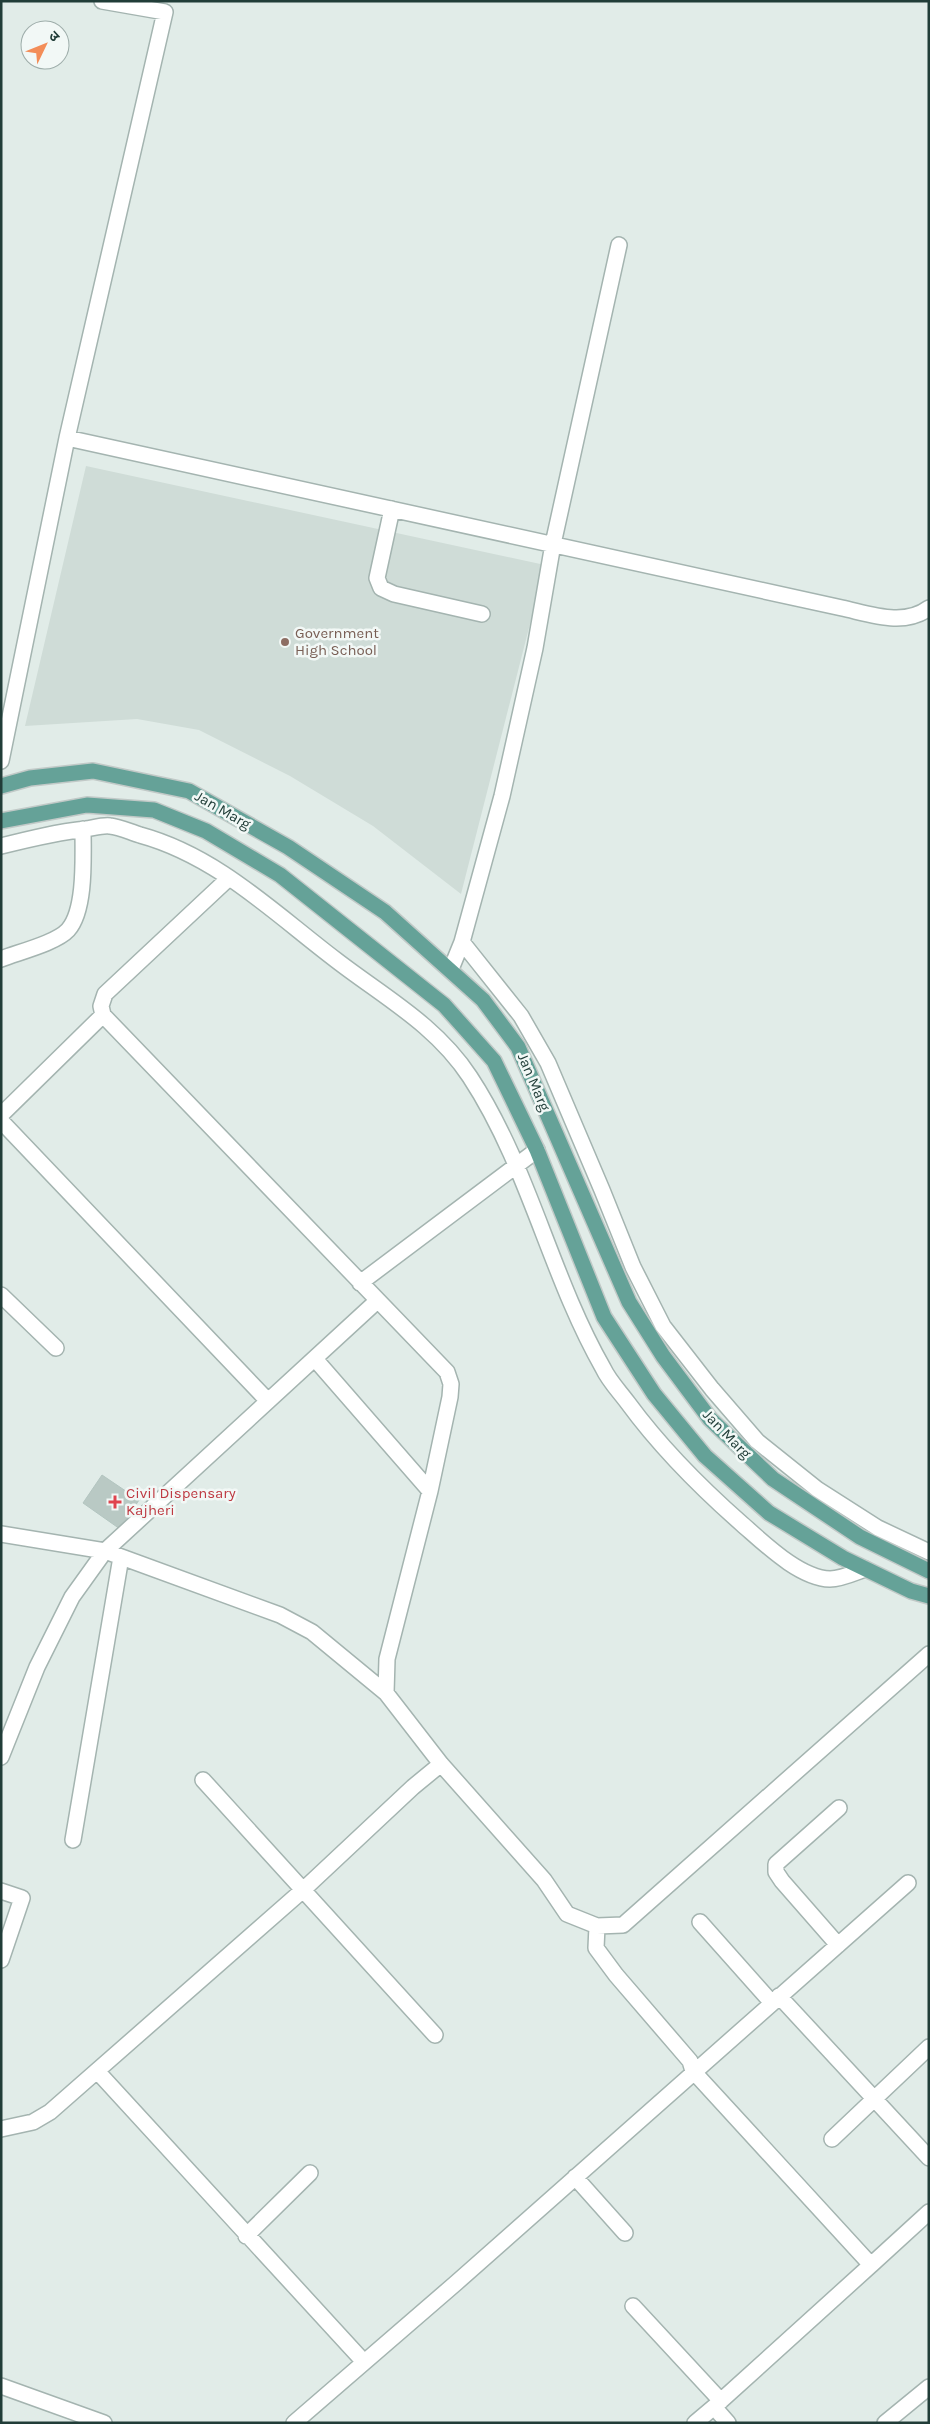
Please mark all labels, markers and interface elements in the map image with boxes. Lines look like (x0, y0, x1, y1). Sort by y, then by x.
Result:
north arrow (20, 20, 70, 70)
text: उ (45, 28, 64, 46)
place label: Government High School (295, 624, 379, 659)
marker: Government High School (279, 636, 291, 648)
street label: Jan Marg (192, 787, 255, 833)
street label: Jan Marg (514, 1050, 555, 1114)
street label: Jan Marg (699, 1406, 755, 1463)
place label: Civil Dispensary Kajheri (126, 1484, 236, 1519)
marker: Civil Dispensary Kajheri (108, 1495, 122, 1509)

